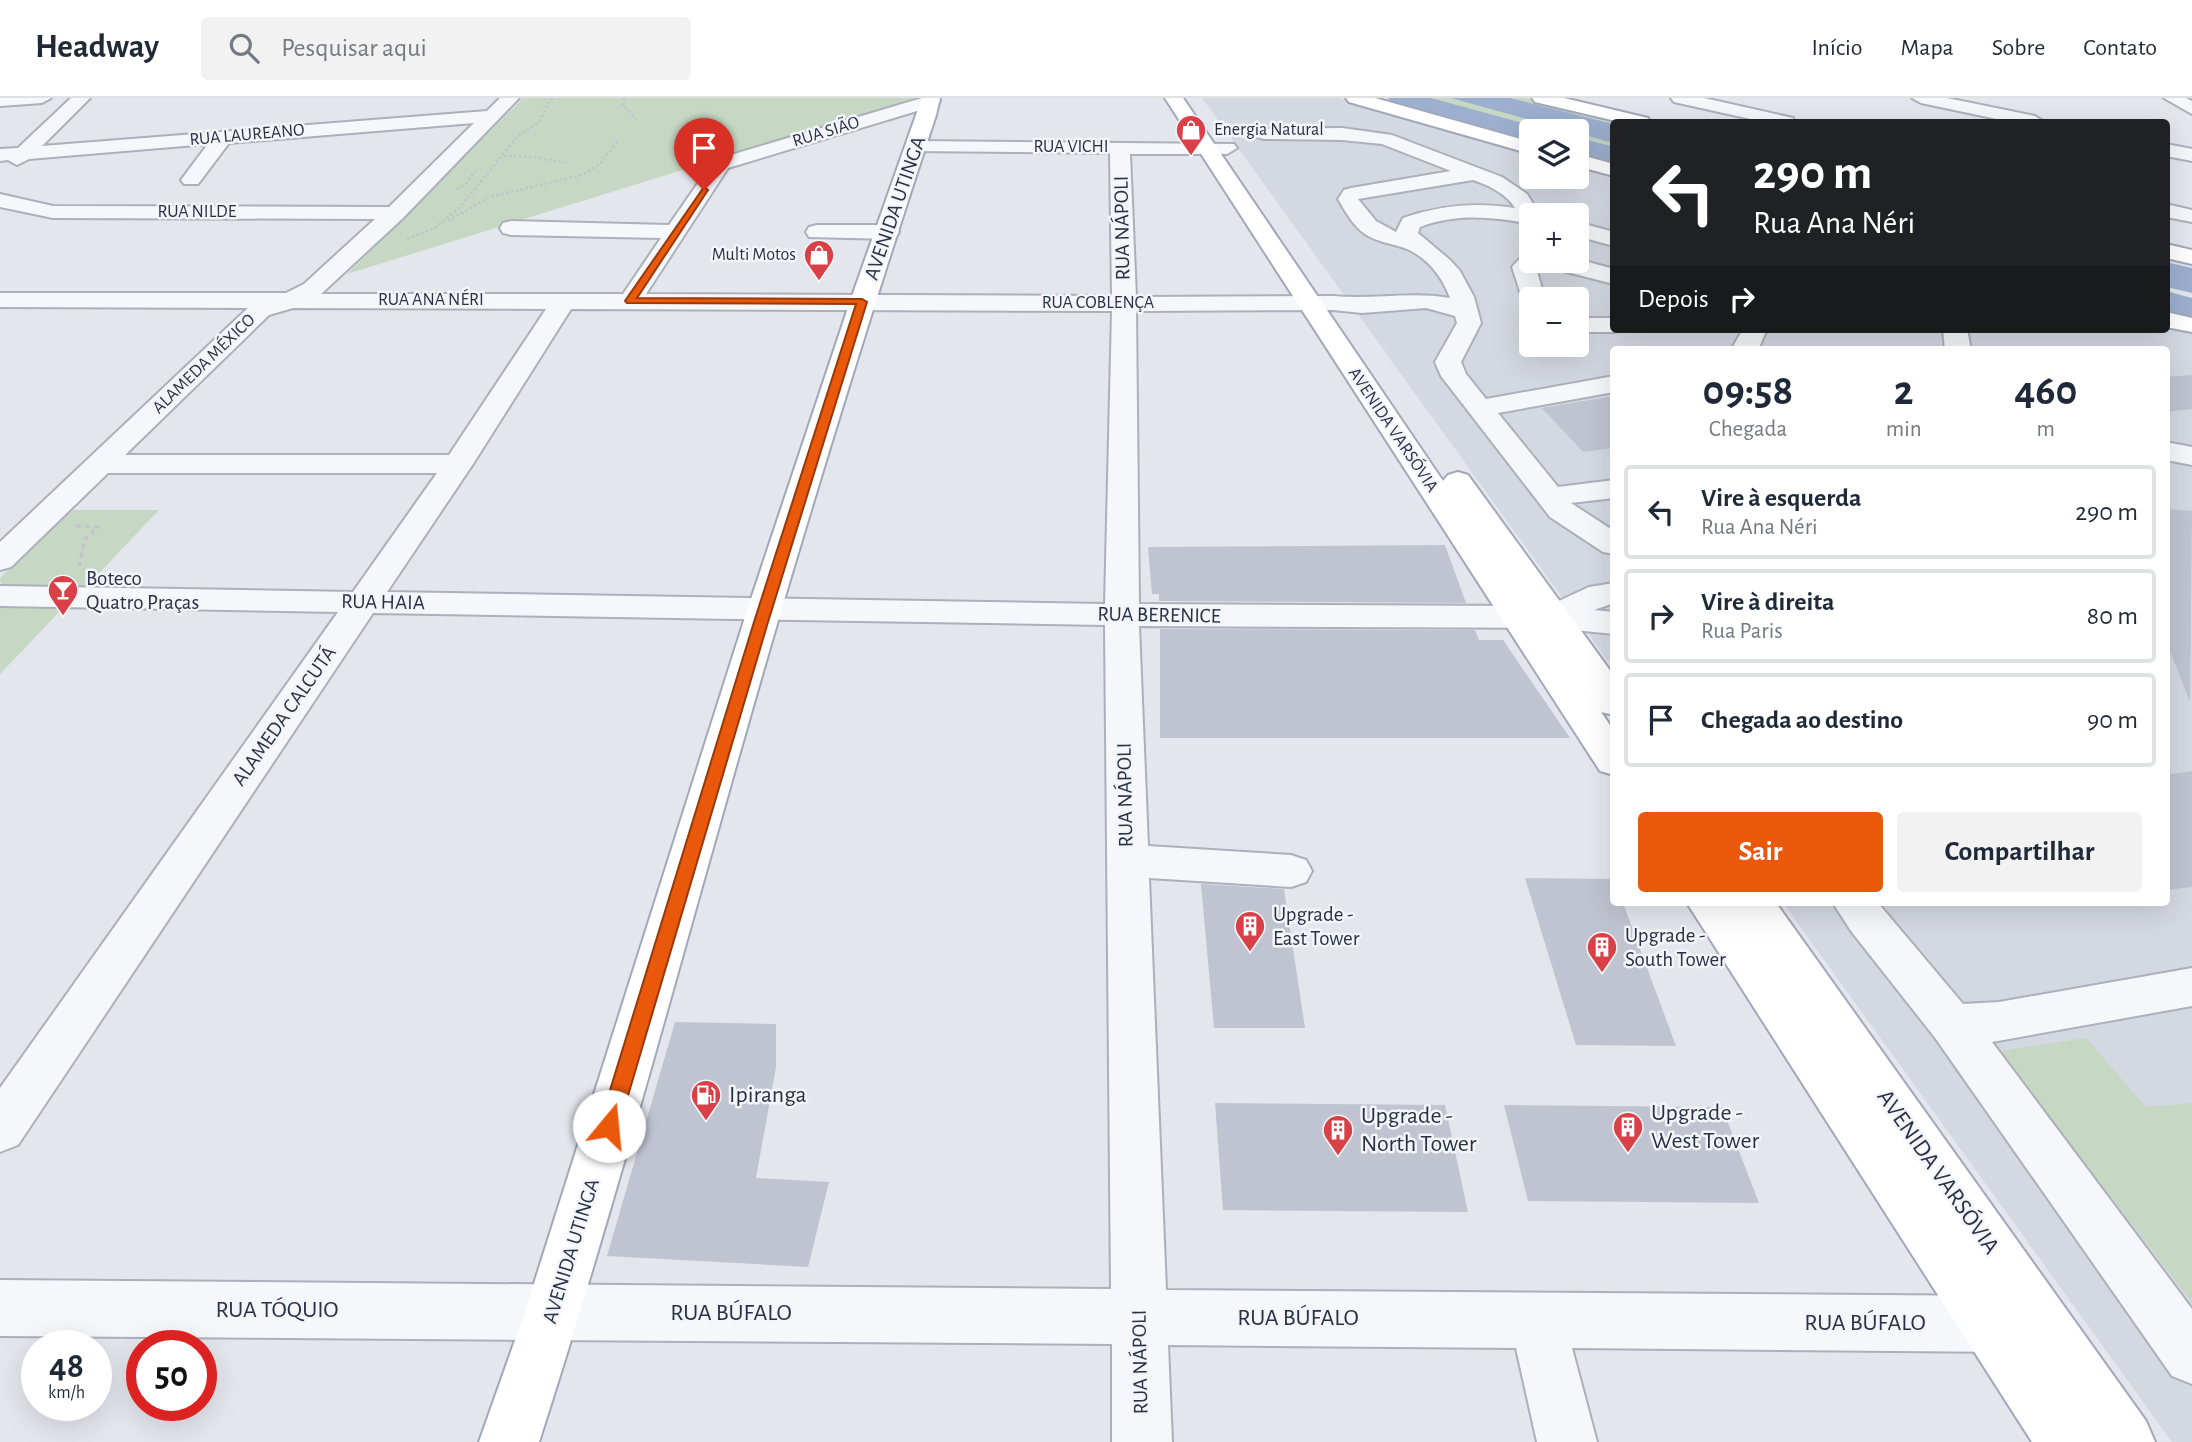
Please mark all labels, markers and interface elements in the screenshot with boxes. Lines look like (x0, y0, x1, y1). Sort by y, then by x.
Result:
search box (201, 17, 691, 80)
icon: search (225, 29, 263, 67)
text: Headway (35, 31, 159, 64)
text: Pesquisar aqui (281, 35, 427, 61)
text: Início (1811, 36, 1863, 60)
text: Mapa (1901, 36, 1954, 60)
text: Sobre (1992, 36, 2045, 60)
text: Contato (2083, 36, 2157, 60)
street label: RUA SIÃO (790, 110, 862, 151)
shop icon: Energia Natural (1174, 113, 1208, 157)
pin (674, 118, 734, 190)
map controls (1519, 119, 1589, 357)
button: layers (1519, 119, 1589, 189)
street label: RUA LAUREANO (189, 121, 305, 149)
place label: Energia Natural (1214, 121, 1324, 139)
icon: arrive (685, 129, 723, 167)
street label: AVENIDA UTINGA (861, 134, 929, 282)
street label: RUA VICHI (1033, 138, 1109, 156)
icon: left (1638, 147, 1729, 238)
text: 290 m (1753, 149, 1872, 198)
street label: RUA NÁPOLI (1109, 175, 1133, 281)
street label: RUA NILDE (158, 203, 237, 221)
button: + (1519, 203, 1589, 273)
text: Rua Ana Néri (1753, 207, 1915, 239)
shop icon: Multi Motos (802, 238, 836, 282)
place label: Multi Motos (712, 246, 796, 264)
icon: right (1723, 280, 1761, 318)
text: Depois (1638, 286, 1709, 312)
button: − (1519, 287, 1589, 357)
street label: RUA ANA NÉRI (378, 288, 484, 309)
street label: RUA COBLENÇA (1042, 294, 1155, 312)
street label: ALAMEDA MÉXICO (147, 309, 259, 417)
street label: AVENIDA VARSÓVIA (1345, 363, 1444, 496)
text: 09:58 (1703, 370, 1793, 412)
text: 2 (1894, 370, 1914, 412)
text: 460 (2014, 370, 2077, 412)
text: Chegada (1709, 418, 1787, 441)
text: min (1886, 418, 1922, 441)
text: m (2037, 418, 2055, 441)
text: Vire à esquerda (1701, 485, 1862, 511)
icon: left (1642, 493, 1680, 531)
text: 290 m (2075, 499, 2138, 525)
text: Rua Ana Néri (1701, 516, 1818, 539)
place label: Boteco Quatro Praças (86, 568, 199, 613)
bar icon: Boteco Quatro Praças (46, 573, 80, 617)
text: Vire à direita (1701, 589, 1835, 615)
street label: RUA HAIA (341, 591, 425, 613)
icon: right (1642, 597, 1680, 635)
street label: RUA BERENICE (1097, 603, 1221, 627)
text: 80 m (2087, 603, 2138, 629)
text: Rua Paris (1701, 620, 1783, 643)
street label: ALAMEDA CALCUTÁ (226, 641, 340, 790)
icon: arrive (1642, 701, 1680, 739)
text: Chegada ao destino (1701, 707, 1903, 733)
text: 90 m (2087, 707, 2138, 733)
street label: RUA NÁPOLI (1112, 742, 1136, 848)
button: Sair (1638, 812, 1883, 892)
button: Compartilhar (1897, 812, 2142, 892)
place label: Upgrade - East Tower (1273, 904, 1360, 949)
building icon: Upgrade - East Tower (1233, 909, 1267, 953)
place label: Upgrade - South Tower (1625, 925, 1726, 970)
building icon: Upgrade - South Tower (1585, 930, 1619, 974)
fuel station icon: Ipiranga (689, 1078, 723, 1122)
place label: Ipiranga (729, 1083, 807, 1107)
street label: AVENIDA VARSÓVIA (1872, 1084, 2005, 1259)
position arrow (572, 1089, 646, 1163)
place label: Upgrade - West Tower (1651, 1101, 1759, 1153)
place label: Upgrade - North Tower (1361, 1104, 1477, 1156)
building icon: Upgrade - West Tower (1611, 1110, 1645, 1154)
building icon: Upgrade - North Tower (1321, 1113, 1355, 1157)
street label: AVENIDA UTINGA (539, 1176, 603, 1326)
street label: RUA TÓQUIO (216, 1296, 338, 1322)
street label: RUA BÚFALO (670, 1299, 792, 1325)
street label: RUA BÚFALO (1237, 1304, 1359, 1330)
street label: RUA NÁPOLI (1127, 1309, 1151, 1415)
street label: RUA BÚFALO (1804, 1309, 1926, 1335)
speed limit sign: 50 (126, 1330, 217, 1421)
text: 48 (49, 1349, 84, 1384)
text: km/h (48, 1384, 85, 1402)

